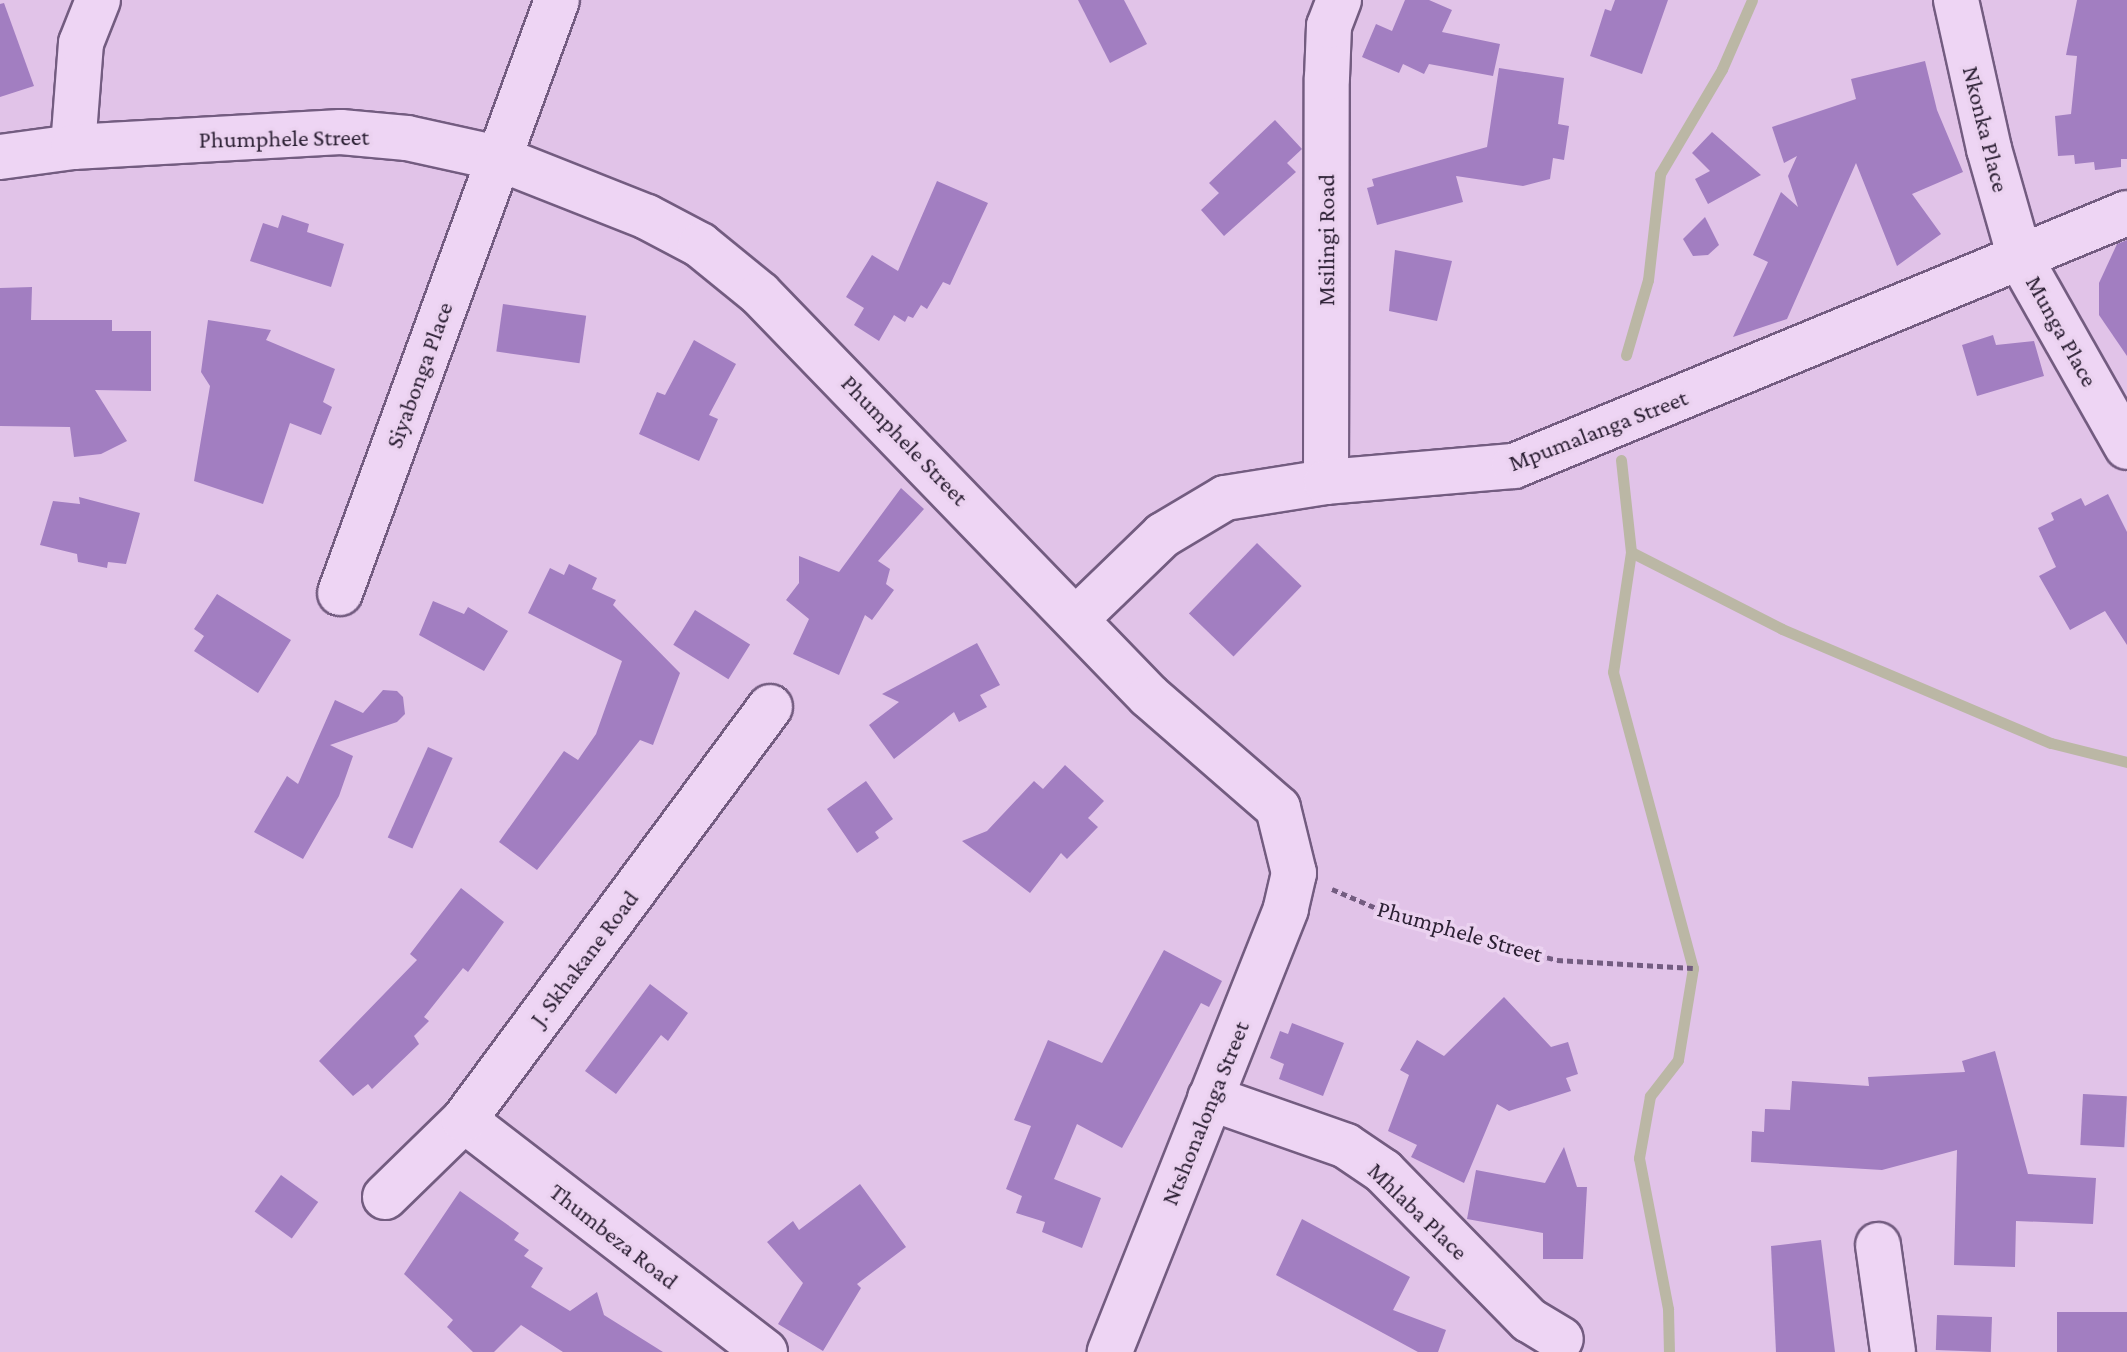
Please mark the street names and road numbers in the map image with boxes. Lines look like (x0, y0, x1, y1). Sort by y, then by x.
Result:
street label: Nkonka Place (1956, 63, 2016, 195)
street label: Phumphele Street (198, 122, 370, 154)
street label: Msilingi Road (1312, 174, 1340, 306)
street label: Munga Place (2020, 270, 2104, 392)
street label: Siyabonga Place (379, 298, 459, 452)
street label: Phumphele Street (835, 369, 975, 511)
street label: Mpumalanga Street (1504, 383, 1692, 477)
street label: J. Skhakane Road (524, 884, 644, 1032)
street label: Phumphele Street (1374, 894, 1546, 968)
street label: Ntshonalonga Street (1155, 1017, 1255, 1209)
street label: Mhlaba Place (1362, 1156, 1474, 1266)
street label: Thumbeza Road (544, 1177, 684, 1295)

